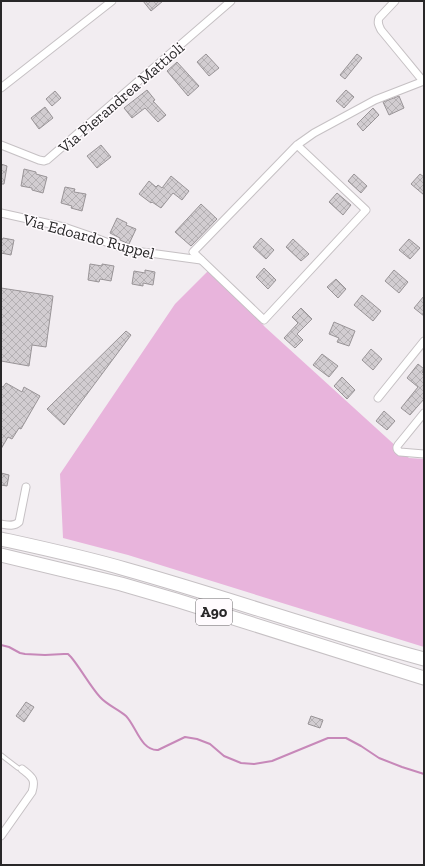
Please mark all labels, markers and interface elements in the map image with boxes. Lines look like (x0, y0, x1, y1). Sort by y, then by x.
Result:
street label: Via Pierandrea Mattioli (54, 37, 188, 158)
street label: Via Edoardo Ruppel (20, 210, 157, 263)
road number: A90 (196, 599, 232, 625)

